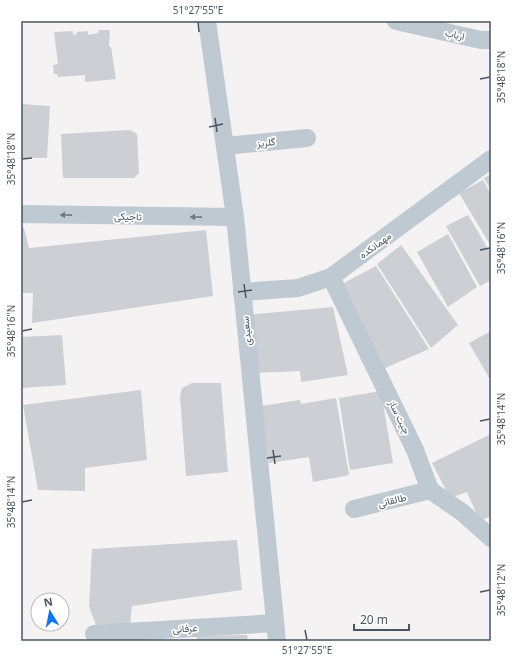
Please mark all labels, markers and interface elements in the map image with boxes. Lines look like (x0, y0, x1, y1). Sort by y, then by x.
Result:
text: 51°27'55"E (173, 3, 223, 17)
street label: ارباب (444, 25, 466, 43)
text: 35°48'18"N (494, 51, 508, 103)
text: 35°48'18"N (4, 133, 18, 185)
street label: گلریز (255, 134, 277, 150)
street label: تاجیکی (114, 209, 142, 223)
one-way arrow (60, 211, 72, 218)
one-way arrow (189, 214, 202, 220)
text: 35°48'16"N (494, 222, 508, 274)
street label: مهمانکده (356, 229, 394, 261)
text: 35°48'16"N (4, 305, 18, 357)
street label: سعیدی (237, 315, 255, 346)
text: 35°48'14"N (494, 393, 508, 445)
street label: چیت ساز (384, 397, 414, 437)
text: 35°48'14"N (4, 476, 18, 528)
street label: طالقانی (376, 490, 408, 510)
text: 35°48'12"N (494, 564, 508, 616)
north arrow (30, 592, 70, 632)
text: N (42, 593, 54, 610)
scale bar (354, 606, 409, 632)
text: 20 m (360, 611, 388, 628)
street label: عرفانی (172, 620, 198, 636)
text: 51°27'55"E (282, 643, 332, 657)

